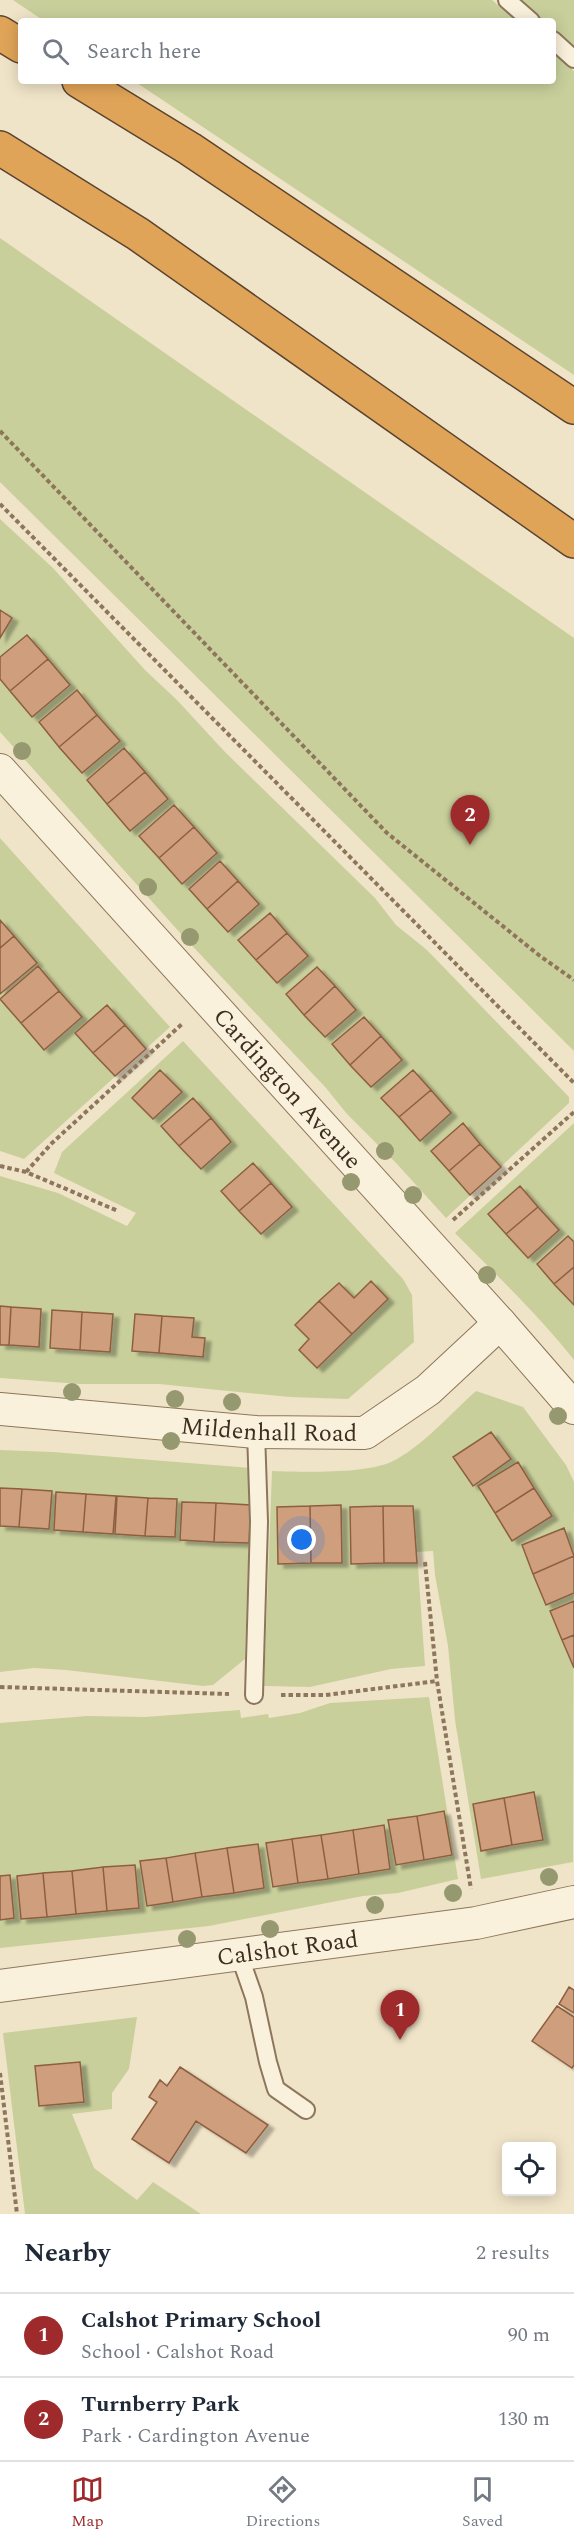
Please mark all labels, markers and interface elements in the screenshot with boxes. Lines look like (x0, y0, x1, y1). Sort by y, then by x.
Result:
search box (18, 18, 556, 84)
icon: search (39, 35, 72, 68)
text: Search here (87, 35, 201, 68)
pin: 2 (450, 796, 490, 845)
street label: Cardington Avenue (204, 1000, 370, 1178)
street label: Mildenhall Road (179, 1408, 357, 1452)
your location (287, 1525, 316, 1554)
street label: Calshot Road (215, 1922, 360, 1976)
pin: 1 (380, 1990, 420, 2040)
map controls (502, 2142, 556, 2196)
button: locate (502, 2142, 556, 2196)
text: Nearby (24, 2233, 110, 2273)
text: 2 results (476, 2238, 550, 2268)
text: Calshot Primary School (81, 2304, 321, 2337)
text: 1 (38, 2320, 49, 2350)
text: 90 m (508, 2320, 550, 2350)
text: School · Calshot Road (81, 2337, 274, 2367)
text: Turnberry Park (81, 2388, 240, 2421)
text: 2 (38, 2404, 49, 2434)
text: 130 m (498, 2404, 550, 2434)
text: Park · Cardington Avenue (81, 2421, 310, 2451)
tab: Map (71, 2473, 104, 2533)
tab: Directions (246, 2473, 320, 2533)
tab: Saved (462, 2473, 503, 2533)

